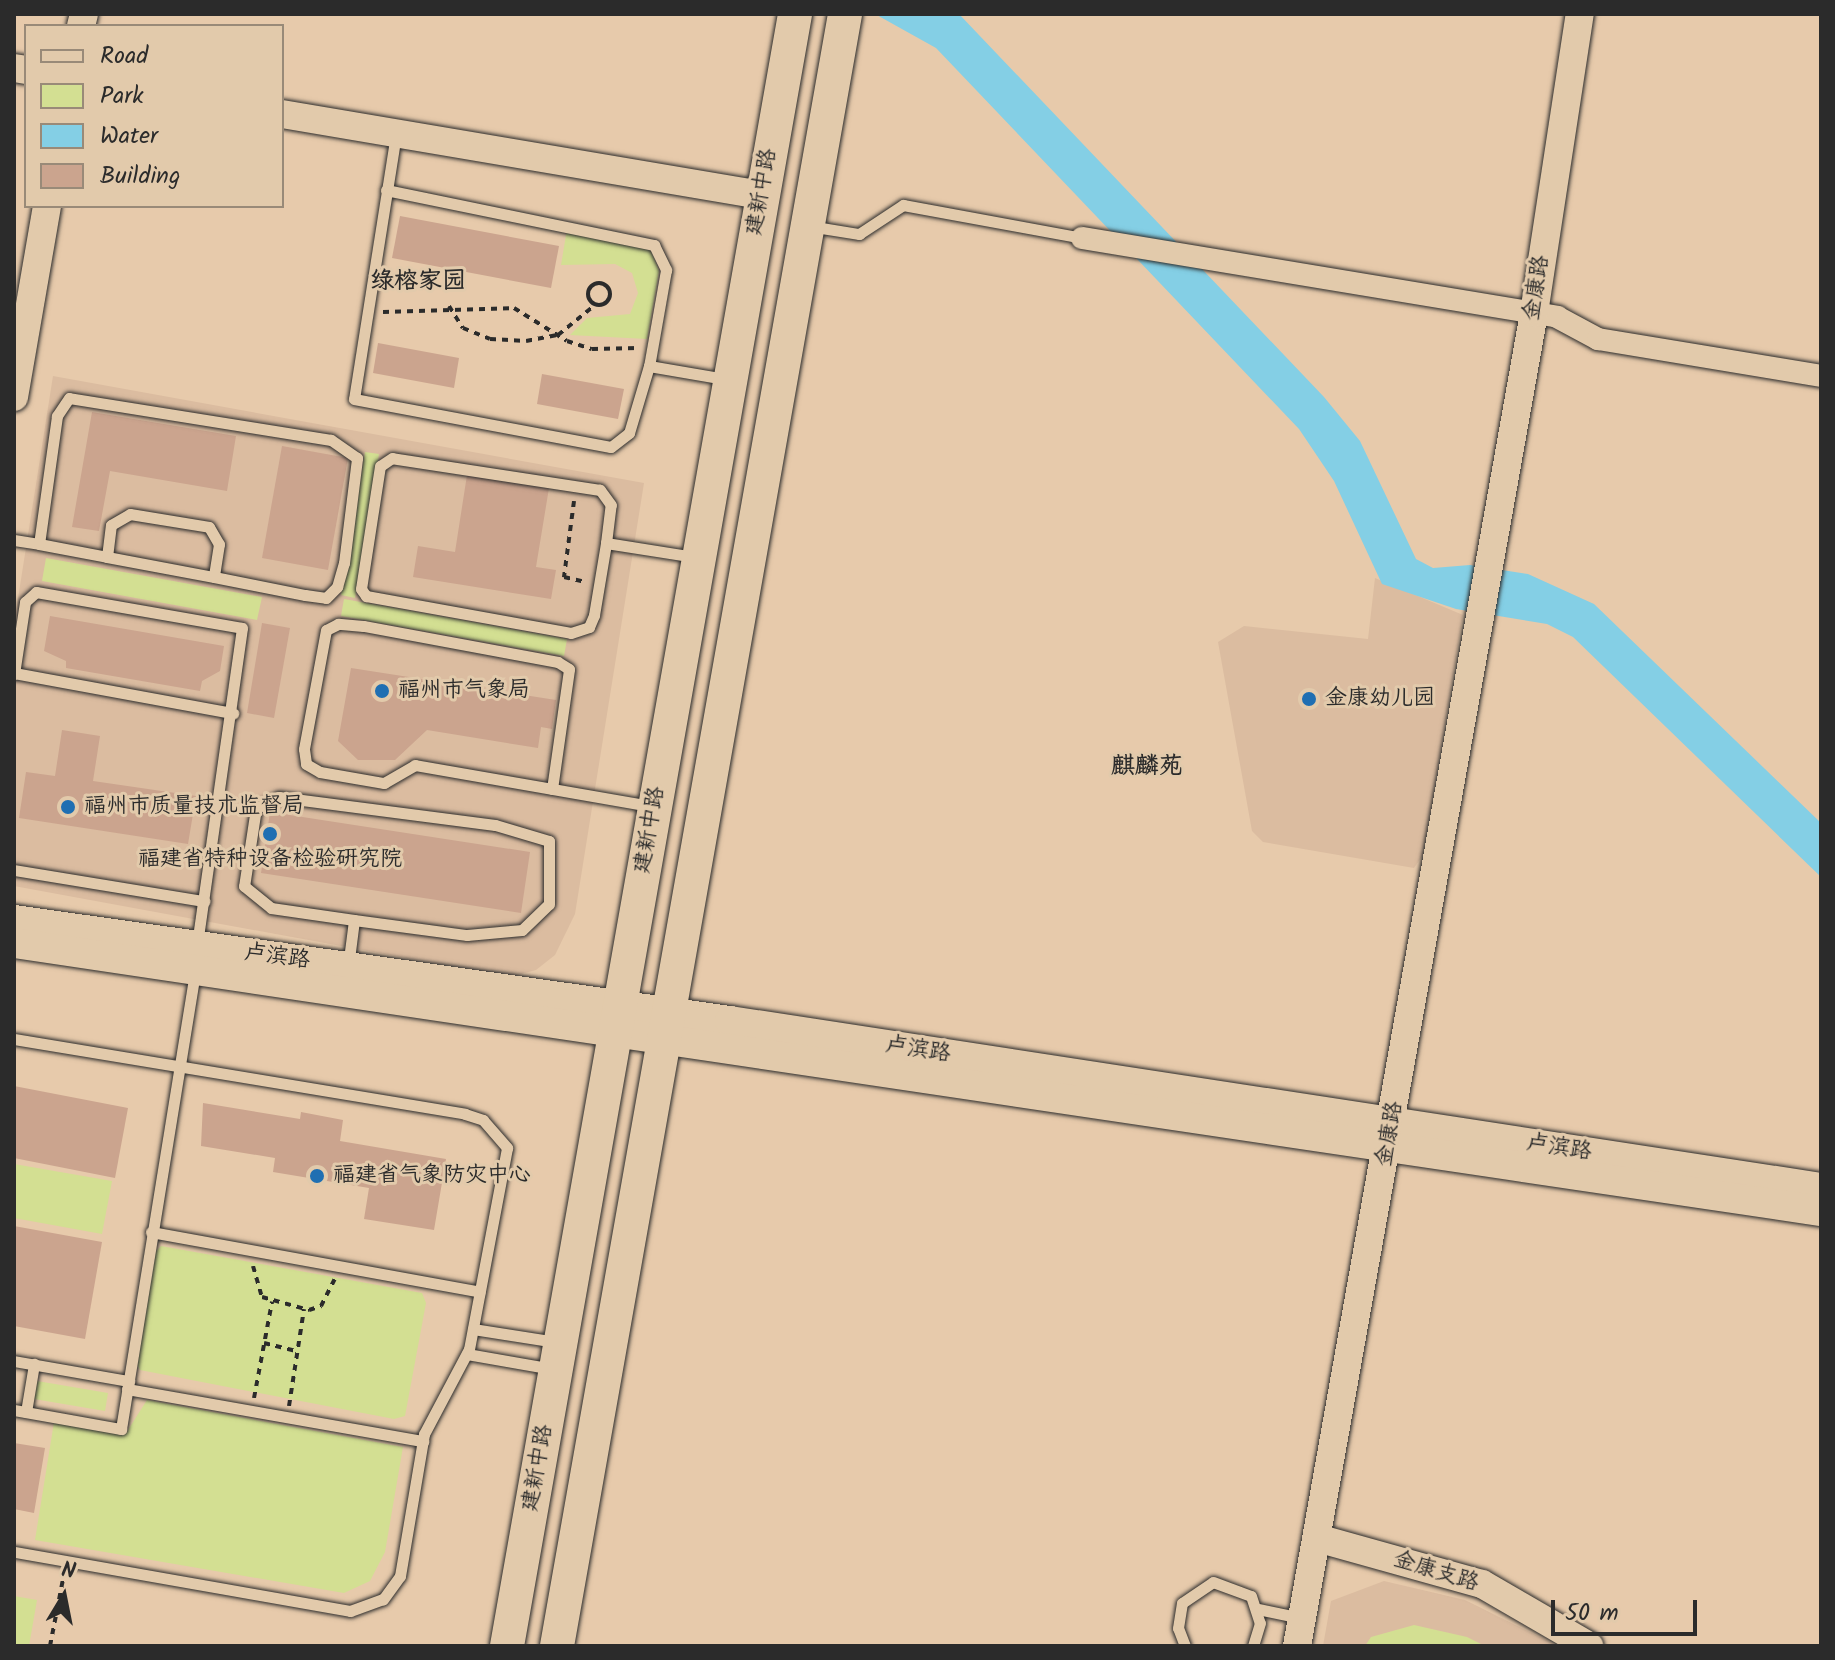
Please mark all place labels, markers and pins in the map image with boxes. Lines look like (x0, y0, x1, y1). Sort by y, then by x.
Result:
place label: 福州市气象局 (398, 678, 530, 704)
marker: 福州市气象局 (373, 682, 391, 700)
place label: 金康幼儿园 (1325, 686, 1435, 712)
marker: 金康幼儿园 (1300, 690, 1318, 708)
place label: 福州市质量技术监督局 (84, 794, 304, 820)
marker: 福州市质量技术监督局 (59, 798, 77, 816)
marker: 福建省特种设备检验研究院 (261, 825, 279, 843)
place label: 福建省特种设备检验研究院 (138, 847, 402, 873)
place label: 福建省气象防灾中心 (333, 1163, 531, 1189)
marker: 福建省气象防灾中心 (308, 1167, 326, 1185)

